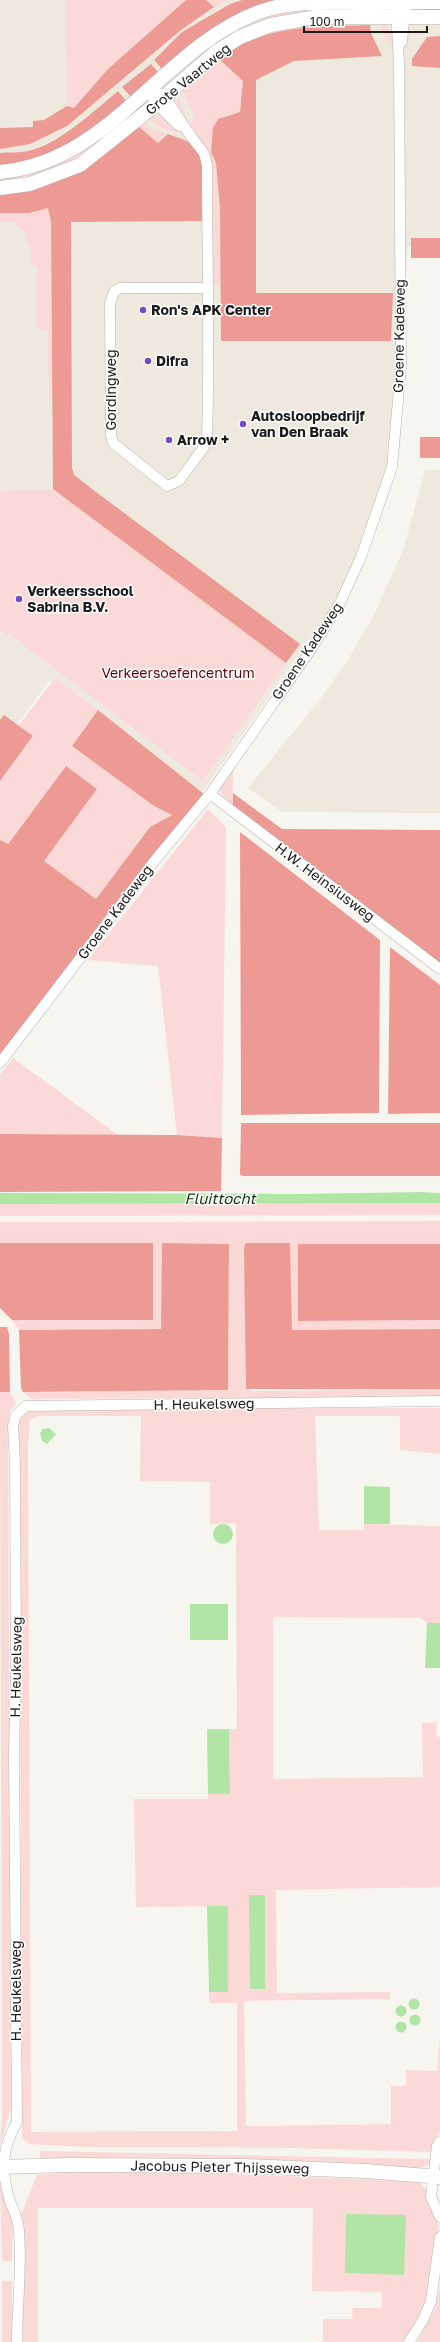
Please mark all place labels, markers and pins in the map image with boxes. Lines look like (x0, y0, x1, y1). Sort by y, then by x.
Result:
place label: Ron's APK Center (151, 301, 271, 318)
marker: Ron's APK Center (138, 305, 148, 315)
place label: Difra (156, 352, 188, 369)
marker: Difra (143, 356, 153, 366)
place label: Autosloopbedrijf van Den Braak (251, 407, 366, 440)
marker: Autosloopbedrijf van Den Braak (238, 419, 248, 429)
place label: Arrow + (177, 431, 229, 448)
marker: Arrow + (164, 435, 174, 445)
place label: Verkeersschool Sabrina B.V. (27, 582, 134, 615)
marker: Verkeersschool Sabrina B.V. (14, 594, 24, 604)

